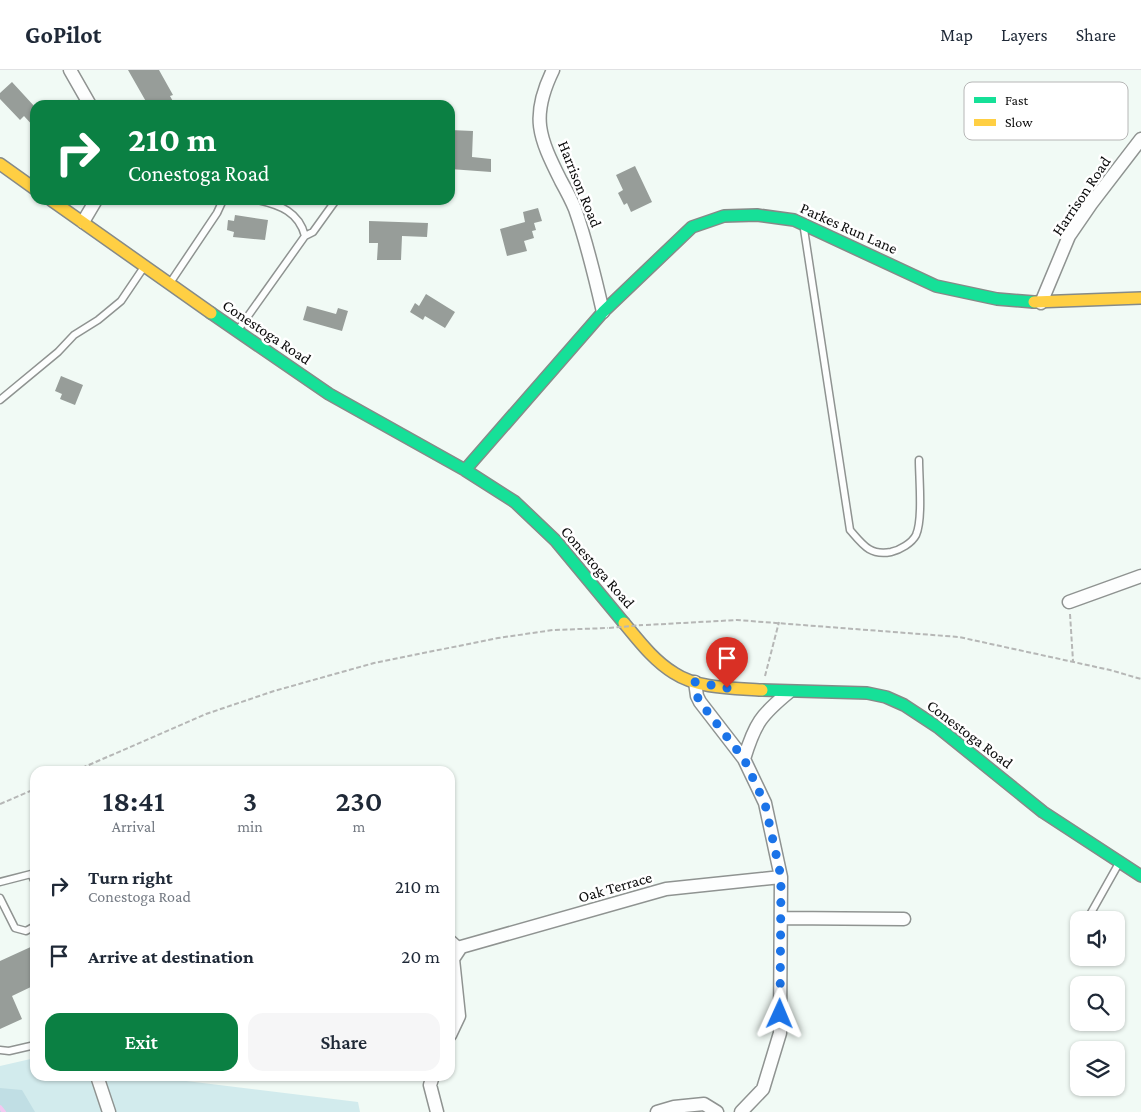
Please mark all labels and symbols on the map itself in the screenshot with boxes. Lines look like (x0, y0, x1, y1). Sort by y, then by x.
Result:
legend (964, 82, 1128, 140)
text: Fast (1005, 92, 1029, 108)
text: Slow (1005, 114, 1033, 130)
street label: Harrison Road (555, 138, 605, 230)
street label: Harrison Road (1048, 153, 1114, 239)
street label: Parkes Run Lane (798, 199, 900, 257)
street label: Conestoga Road (219, 296, 315, 369)
street label: Conestoga Road (557, 523, 639, 612)
pin (706, 637, 748, 688)
street label: Conestoga Road (923, 696, 1017, 773)
street label: Oak Terrace (576, 868, 654, 906)
position arrow (753, 987, 805, 1039)

